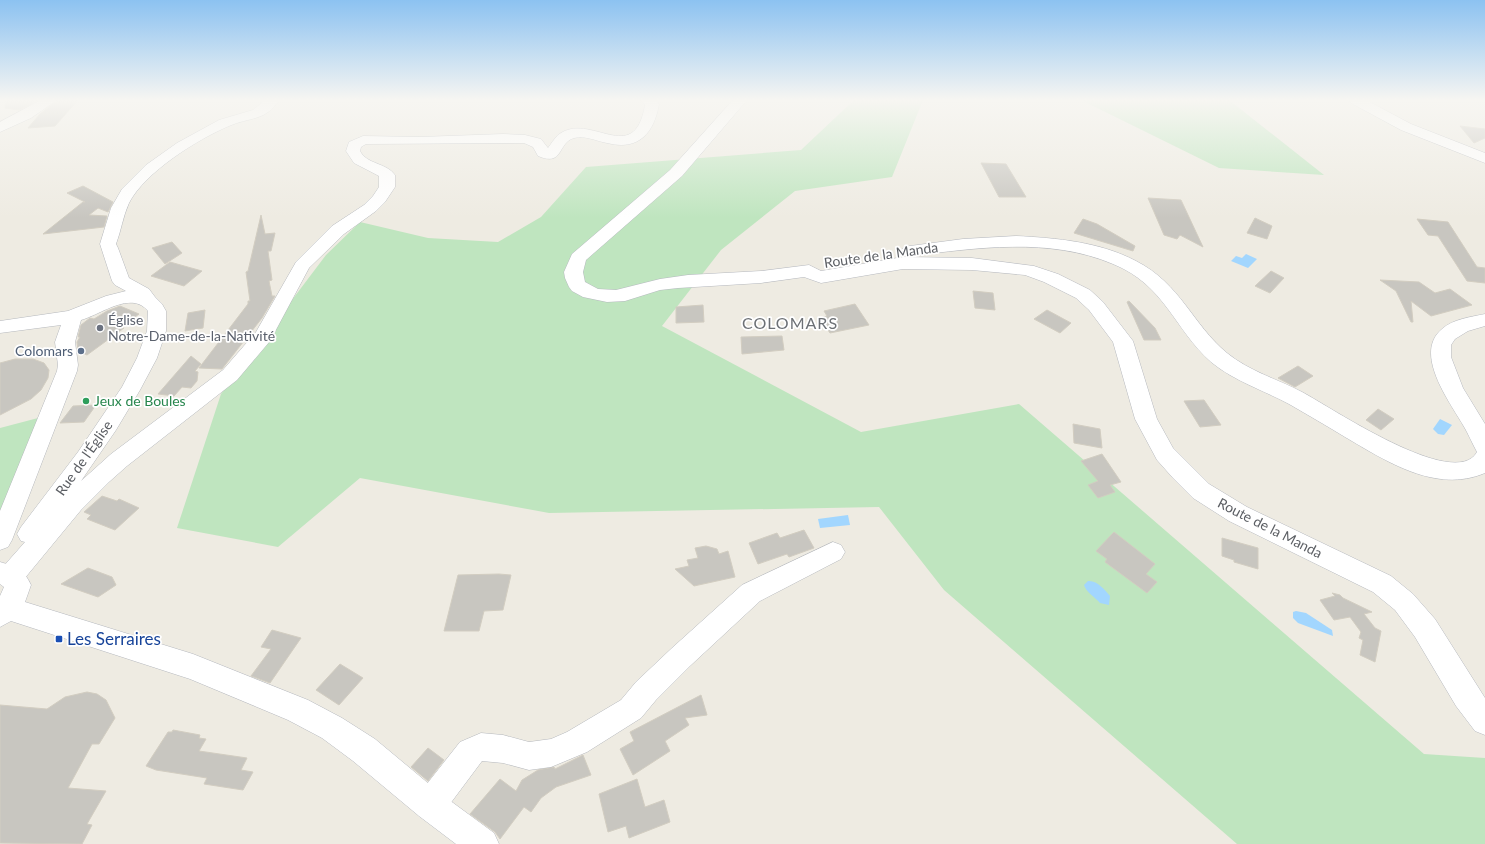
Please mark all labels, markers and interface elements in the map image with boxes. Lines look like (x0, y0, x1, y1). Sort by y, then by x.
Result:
street label: Route de la Manda (823, 238, 939, 271)
place label: Église Notre-Dame-de-la-Nativité (108, 311, 275, 344)
district label: COLOMARS (742, 313, 838, 332)
marker: Église Notre-Dame-de-la-Nativité (95, 323, 105, 333)
place label: Colomars (15, 342, 73, 359)
marker: Colomars (76, 346, 86, 356)
place label: Jeux de Boules (94, 392, 186, 409)
marker: Jeux de Boules (81, 396, 91, 406)
street label: Rue de l'Église (52, 417, 116, 498)
street label: Route de la Manda (1215, 494, 1325, 561)
place label: Les Serraires (67, 628, 161, 649)
marker: Les Serraires (54, 634, 64, 644)

